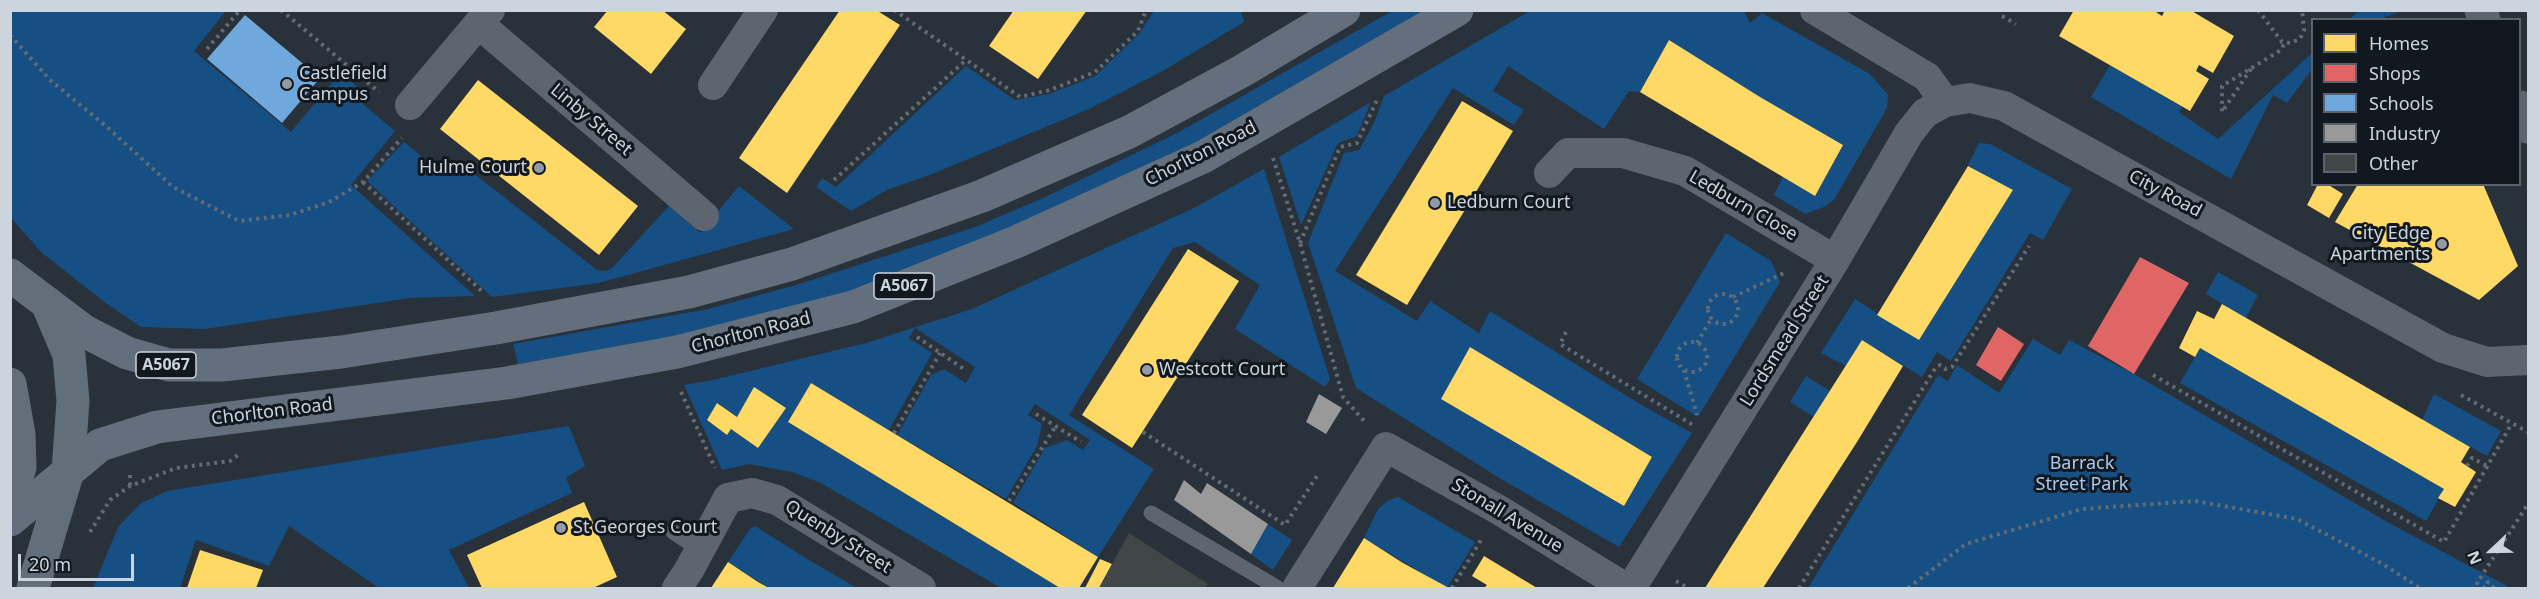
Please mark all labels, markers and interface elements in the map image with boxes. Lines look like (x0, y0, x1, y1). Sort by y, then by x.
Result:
legend (2311, 18, 2521, 186)
text: Homes (2369, 31, 2429, 55)
text: Shops (2369, 61, 2421, 85)
place label: Castlefield Campus (299, 63, 387, 106)
marker: Castlefield Campus (280, 77, 294, 91)
street label: Linby Street (546, 80, 636, 160)
text: Schools (2369, 91, 2434, 115)
street label: Chorlton Road (1142, 117, 1260, 191)
text: Industry (2369, 121, 2440, 145)
text: Other (2369, 151, 2418, 175)
place label: Hulme Court (419, 157, 527, 179)
marker: Hulme Court (532, 161, 546, 175)
street label: Ledburn Close (1685, 166, 1801, 246)
street label: City Road (2125, 166, 2205, 222)
place label: Ledburn Court (1447, 192, 1570, 214)
marker: Ledburn Court (1428, 196, 1442, 210)
place label: City Edge Apartments (2330, 223, 2430, 266)
marker: City Edge Apartments (2435, 237, 2449, 251)
street label: Lordsmead Street (1736, 272, 1834, 410)
road number: A5067 (874, 273, 934, 299)
street label: Chorlton Road (689, 308, 813, 358)
road number: A5067 (136, 352, 196, 378)
place label: Westcott Court (1159, 359, 1285, 381)
marker: Westcott Court (1140, 363, 1154, 377)
street label: Chorlton Road (210, 394, 334, 430)
park label: Barrack Street Park (2036, 453, 2128, 496)
street label: Stonall Avenue (1448, 474, 1566, 558)
street label: Quenby Street (781, 496, 895, 578)
place label: St Georges Court (573, 517, 717, 539)
marker: St Georges Court (554, 521, 568, 535)
north arrow (2461, 521, 2521, 581)
scale bar (21, 542, 136, 580)
text: N (2462, 548, 2487, 568)
text: 20 m (29, 552, 71, 576)

